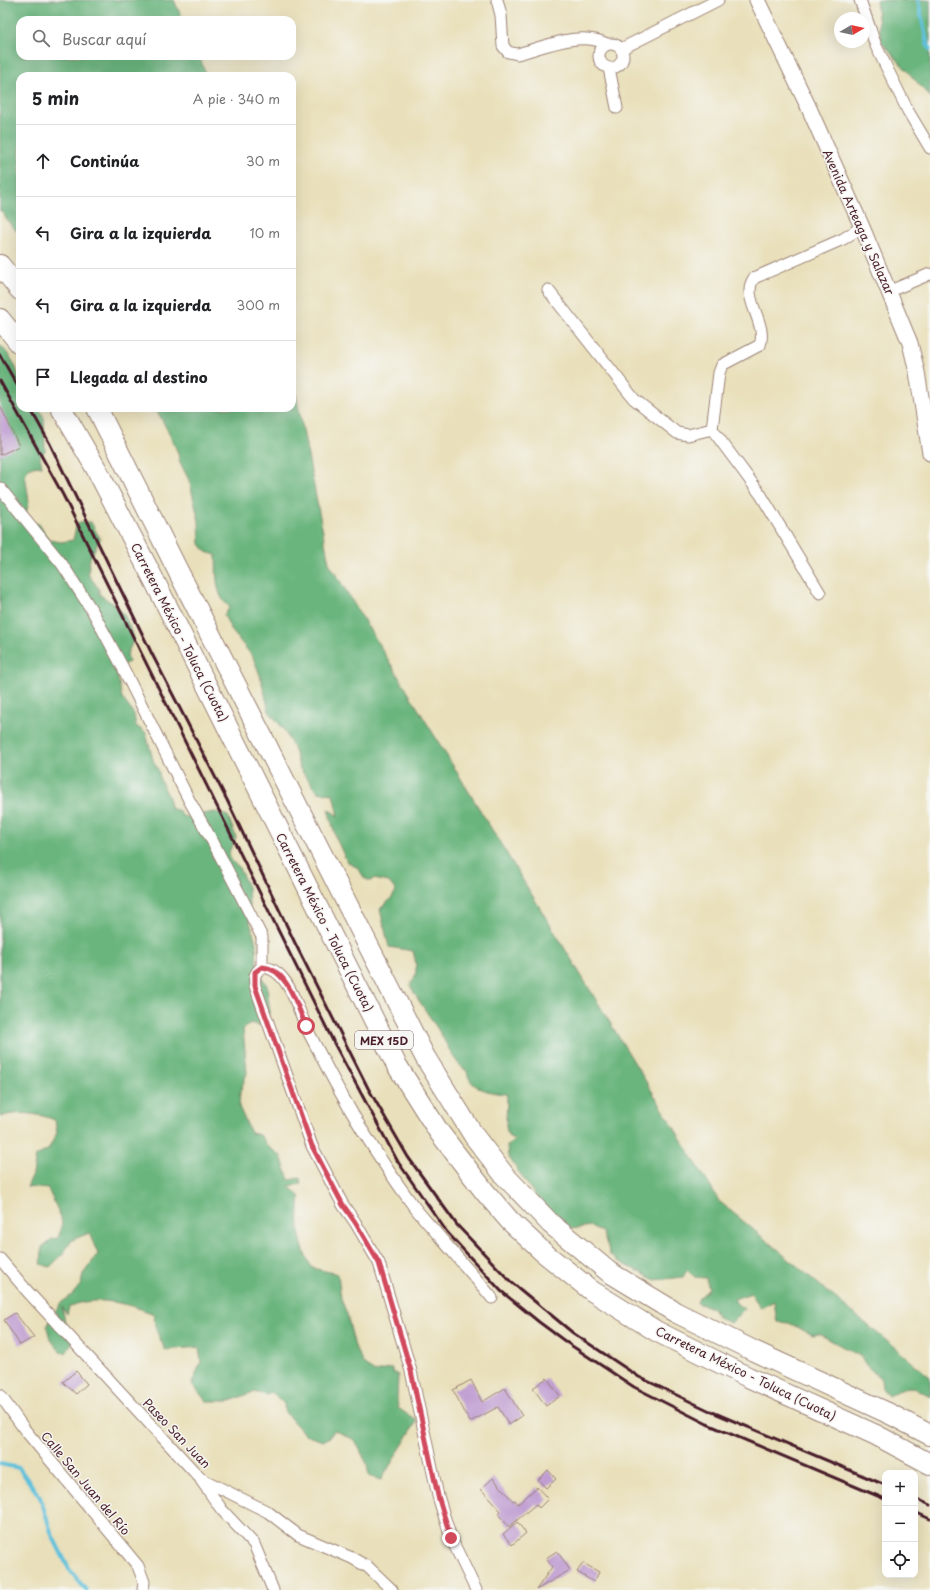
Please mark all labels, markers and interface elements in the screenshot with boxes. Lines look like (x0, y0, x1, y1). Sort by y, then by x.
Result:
north arrow (834, 12, 870, 48)
search box (16, 16, 296, 60)
icon: search (30, 27, 52, 49)
text: Buscar aquí (62, 27, 146, 50)
text: 5 min (32, 85, 79, 111)
text: A pie · 340 m (193, 89, 280, 108)
street label: Avenida Arteaga y Salazar (819, 146, 900, 298)
text: Continúa (70, 149, 139, 172)
icon: ahead (32, 150, 54, 172)
text: 30 m (246, 151, 280, 170)
text: Gira a la izquierda (70, 221, 211, 244)
icon: left (32, 222, 54, 244)
text: 10 m (250, 223, 280, 242)
text: Gira a la izquierda (70, 293, 211, 316)
icon: left (32, 294, 54, 316)
text: 300 m (236, 295, 280, 314)
text: Llegada al destino (70, 365, 208, 388)
icon: arrive (32, 366, 54, 388)
street label: Carretera México - Toluca (Cuota) (127, 539, 233, 725)
street label: Carretera México - Toluca (Cuota) (272, 829, 378, 1015)
route start (297, 1017, 315, 1035)
road number: MEX 15D (355, 1031, 413, 1049)
street label: Carretera México - Toluca (Cuota) (653, 1321, 839, 1425)
street label: Paseo San Juan (139, 1394, 215, 1472)
street label: Calle San Juan del Río (37, 1427, 135, 1539)
map controls (882, 1470, 918, 1578)
button: + (882, 1470, 918, 1506)
button: − (882, 1506, 918, 1542)
route end (442, 1529, 460, 1547)
button: locate (882, 1542, 918, 1578)

